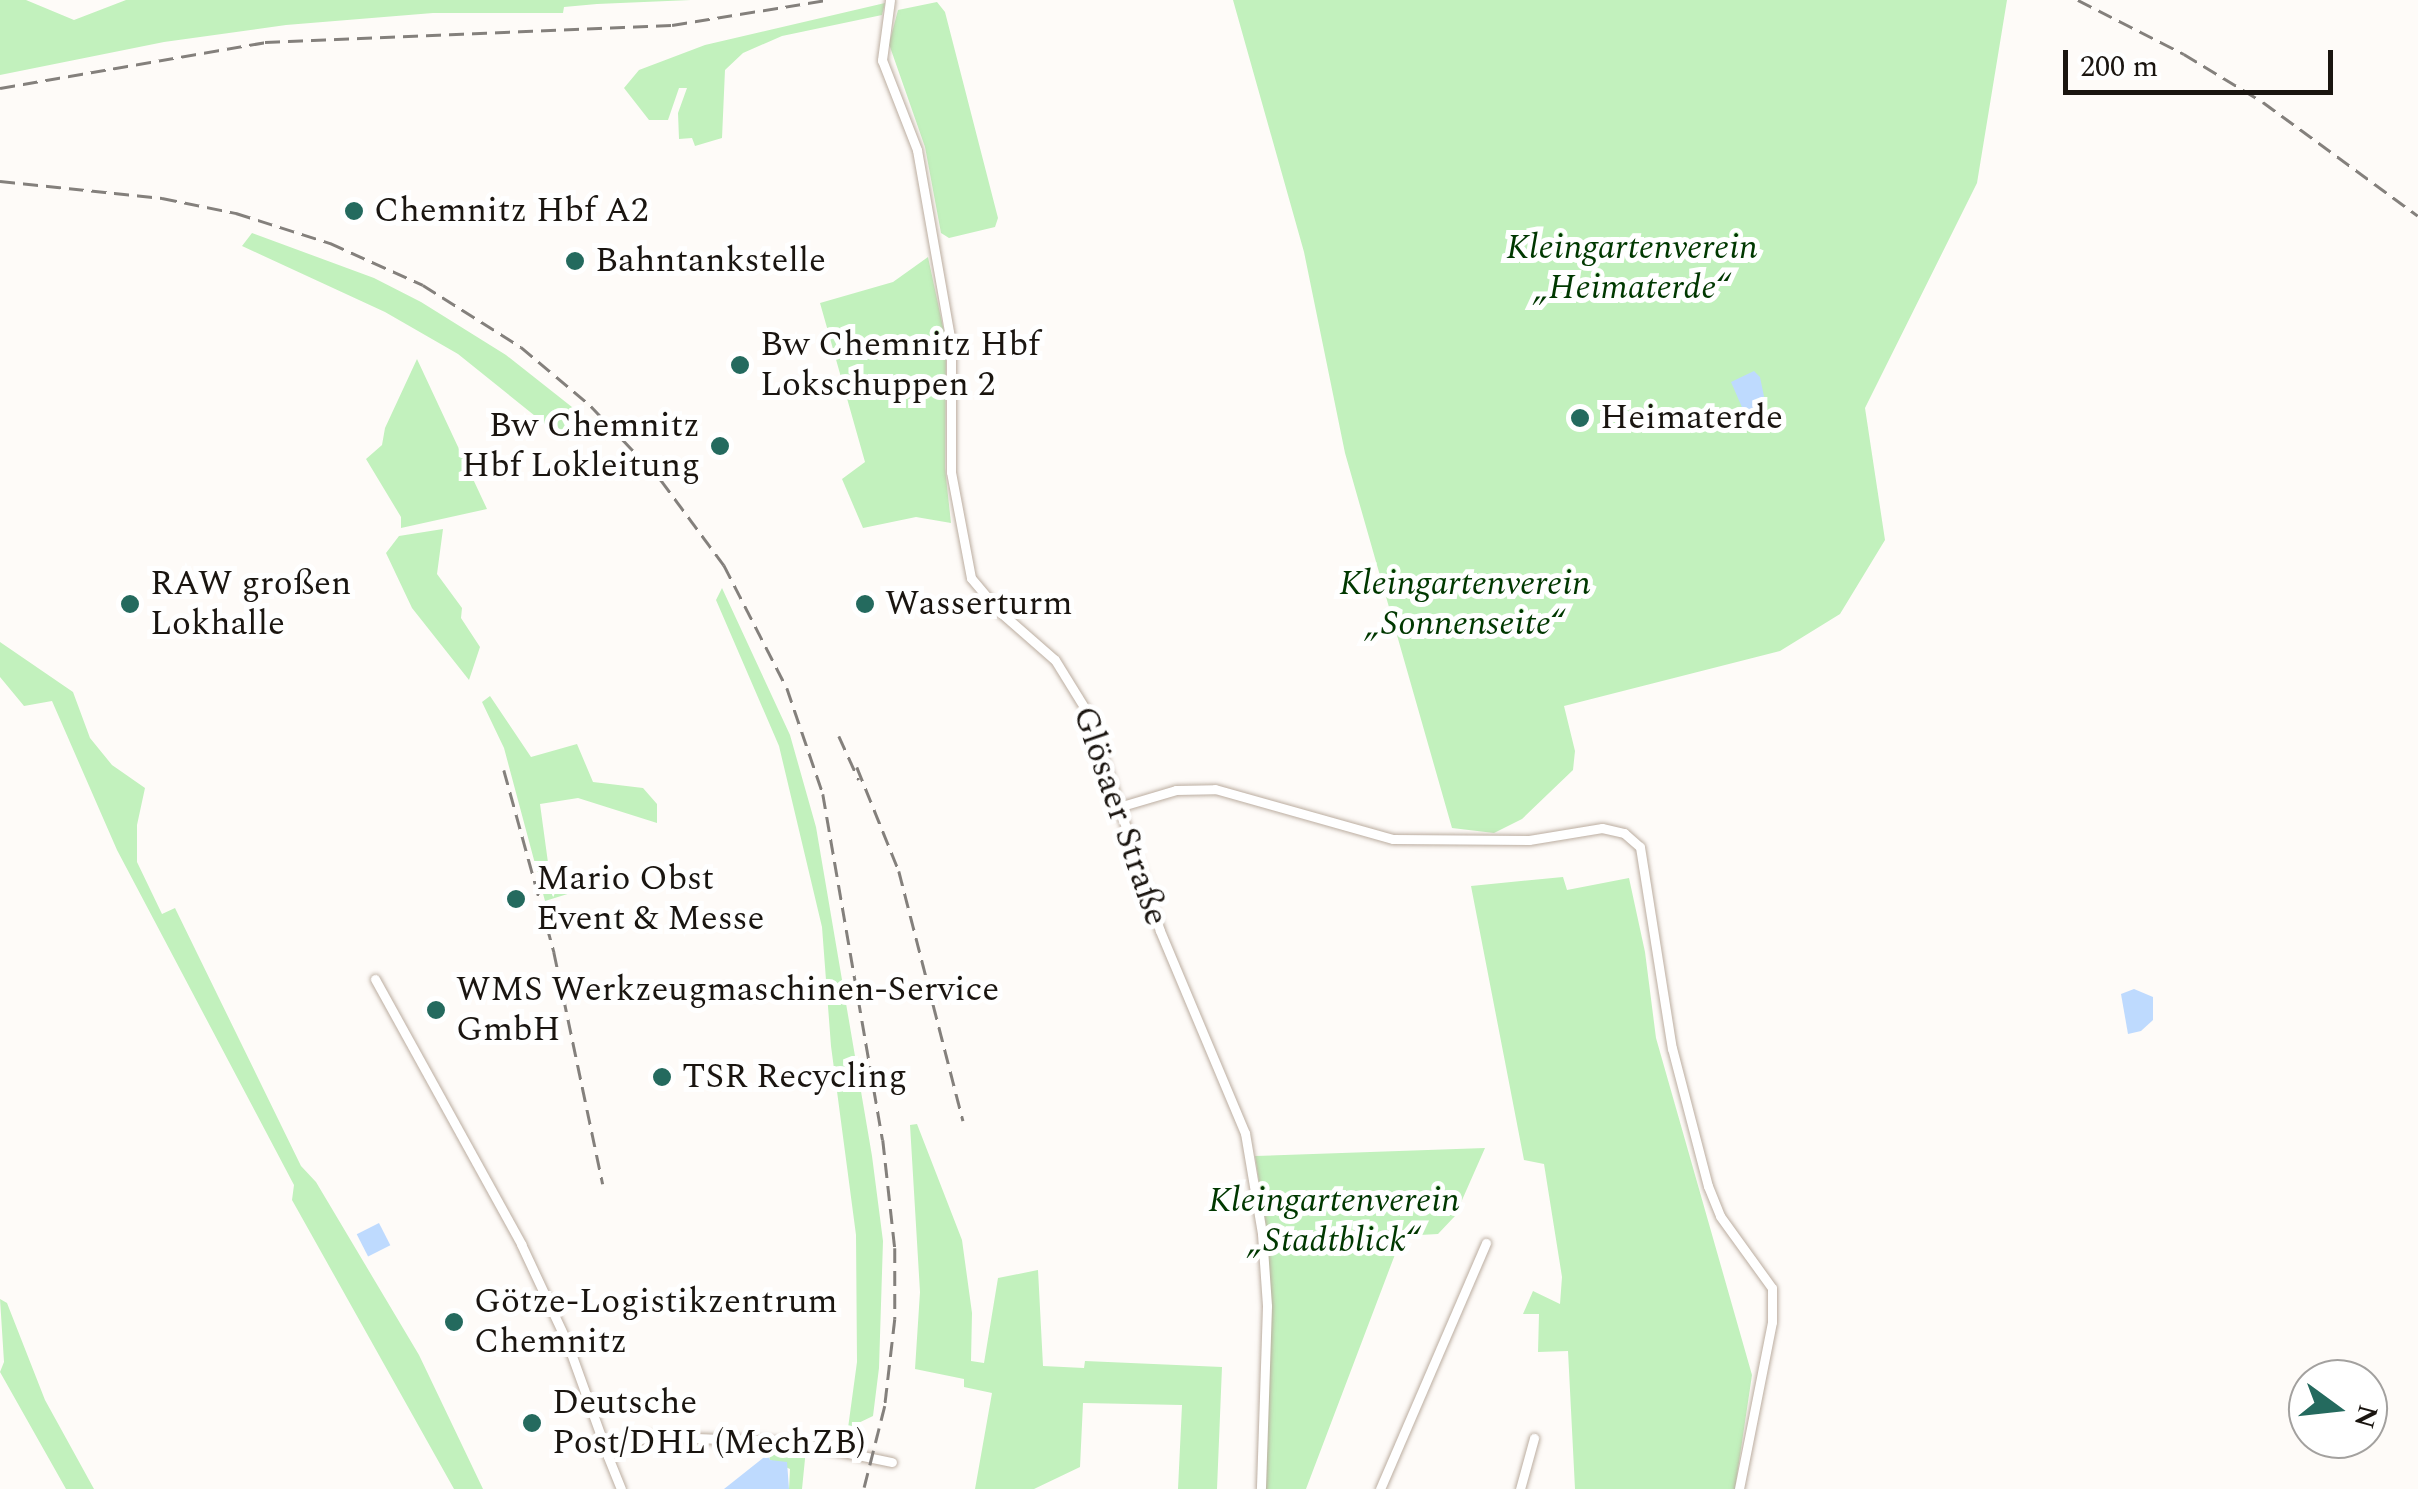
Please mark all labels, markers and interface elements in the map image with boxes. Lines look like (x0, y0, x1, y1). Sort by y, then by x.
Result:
scale bar (2068, 30, 2338, 92)
text: 200 m (2080, 44, 2158, 90)
place label: Chemnitz Hbf A2 (374, 190, 648, 232)
marker: Chemnitz Hbf A2 (343, 200, 365, 222)
park label: Kleingartenverein „Heimaterde“ (1506, 227, 1758, 309)
place label: Bahntankstelle (595, 240, 826, 282)
marker: Bahntankstelle (564, 250, 586, 272)
place label: Bw Chemnitz Hbf Lokschuppen 2 (760, 324, 1040, 406)
marker: Bw Chemnitz Hbf Lokschuppen 2 (729, 354, 751, 376)
place label: Heimaterde (1600, 397, 1783, 439)
place label: Bw Chemnitz Hbf Lokleitung (462, 405, 700, 487)
marker: Heimaterde (1569, 407, 1591, 429)
marker: Bw Chemnitz Hbf Lokleitung (709, 435, 731, 457)
place label: RAW großen Lokhalle (150, 563, 351, 645)
park label: Kleingartenverein „Sonnenseite“ (1339, 563, 1591, 645)
place label: Wasserturm (885, 583, 1072, 625)
marker: RAW großen Lokhalle (119, 593, 141, 615)
marker: Wasserturm (854, 593, 876, 615)
street label: Glösaer Straße (1063, 701, 1177, 931)
place label: Mario Obst Event & Messe (536, 858, 764, 940)
marker: Mario Obst Event & Messe (505, 888, 527, 910)
place label: WMS Werkzeugmaschinen-Service GmbH (456, 969, 999, 1051)
marker: WMS Werkzeugmaschinen-Service GmbH (425, 999, 447, 1021)
place label: TSR Recycling (682, 1056, 907, 1098)
marker: TSR Recycling (651, 1066, 673, 1088)
park label: Kleingartenverein „Stadtblick“ (1208, 1180, 1460, 1262)
place label: Götze-Logistikzentrum Chemnitz (474, 1281, 838, 1363)
marker: Götze-Logistikzentrum Chemnitz (443, 1311, 465, 1333)
north arrow (2288, 1359, 2388, 1459)
place label: Deutsche Post/DHL (MechZB) (552, 1382, 866, 1464)
text: N (2342, 1400, 2389, 1433)
marker: Deutsche Post/DHL (MechZB) (521, 1412, 543, 1434)

